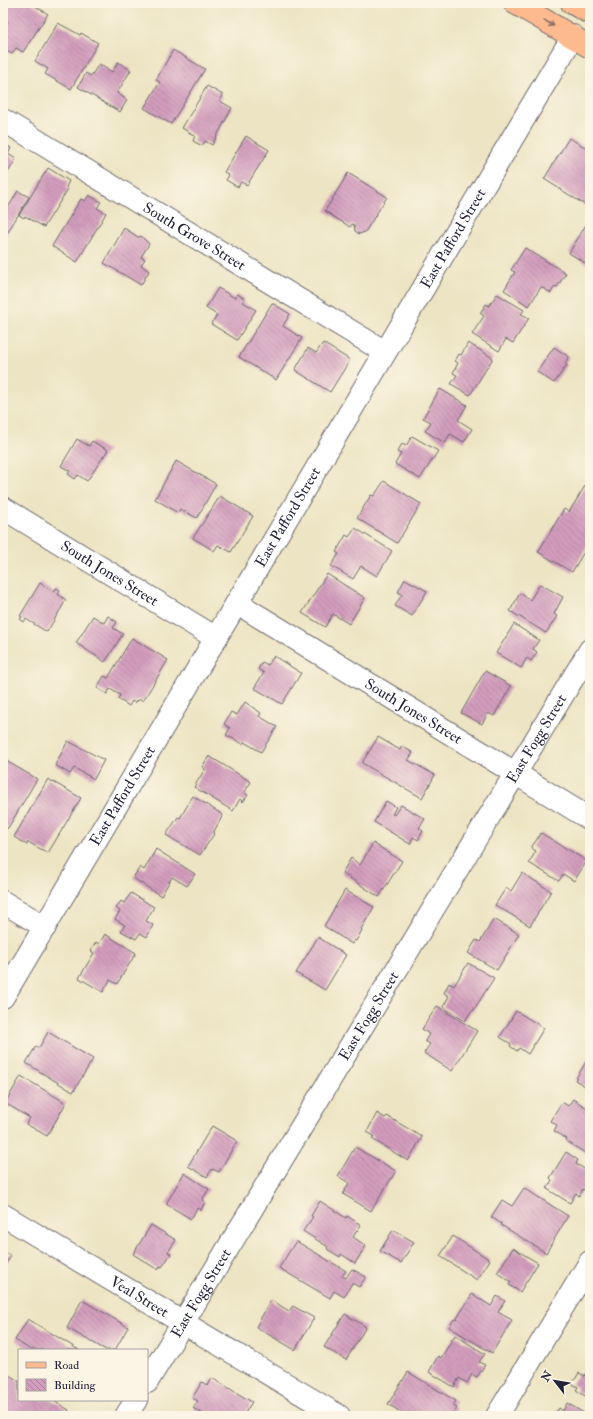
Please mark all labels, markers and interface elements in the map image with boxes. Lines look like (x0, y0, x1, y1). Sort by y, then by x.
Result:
one-way arrow (543, 19, 555, 27)
street label: East Pafford Street (416, 185, 490, 292)
street label: South Grove Street (139, 198, 249, 275)
street label: East Pafford Street (251, 464, 325, 571)
street label: South Jones Street (57, 537, 162, 611)
street label: South Jones Street (361, 674, 466, 749)
street label: East Fogg Street (503, 691, 571, 787)
street label: East Pafford Street (86, 743, 160, 849)
street label: East Fogg Street (335, 968, 403, 1064)
street label: East Fogg Street (167, 1245, 236, 1341)
street label: Veal Street (106, 1272, 172, 1322)
legend (18, 1349, 148, 1401)
text: Road (54, 1358, 79, 1373)
north arrow (535, 1361, 575, 1401)
text: N (538, 1368, 556, 1385)
text: Building (54, 1378, 97, 1393)

